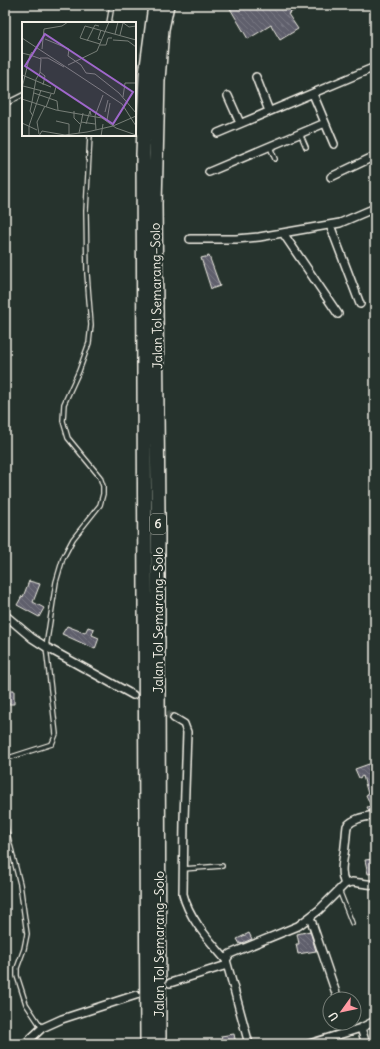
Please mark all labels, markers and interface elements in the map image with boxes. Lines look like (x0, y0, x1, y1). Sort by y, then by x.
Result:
inset map (22, 22, 136, 136)
street label: Jalan Tol Semarang–Solo (147, 223, 166, 369)
road number: 6 (150, 514, 166, 534)
street label: Jalan Tol Semarang–Solo (150, 547, 167, 693)
street label: Jalan Tol Semarang–Solo (151, 871, 168, 1017)
north arrow (322, 991, 362, 1031)
text: U (326, 1009, 342, 1023)

